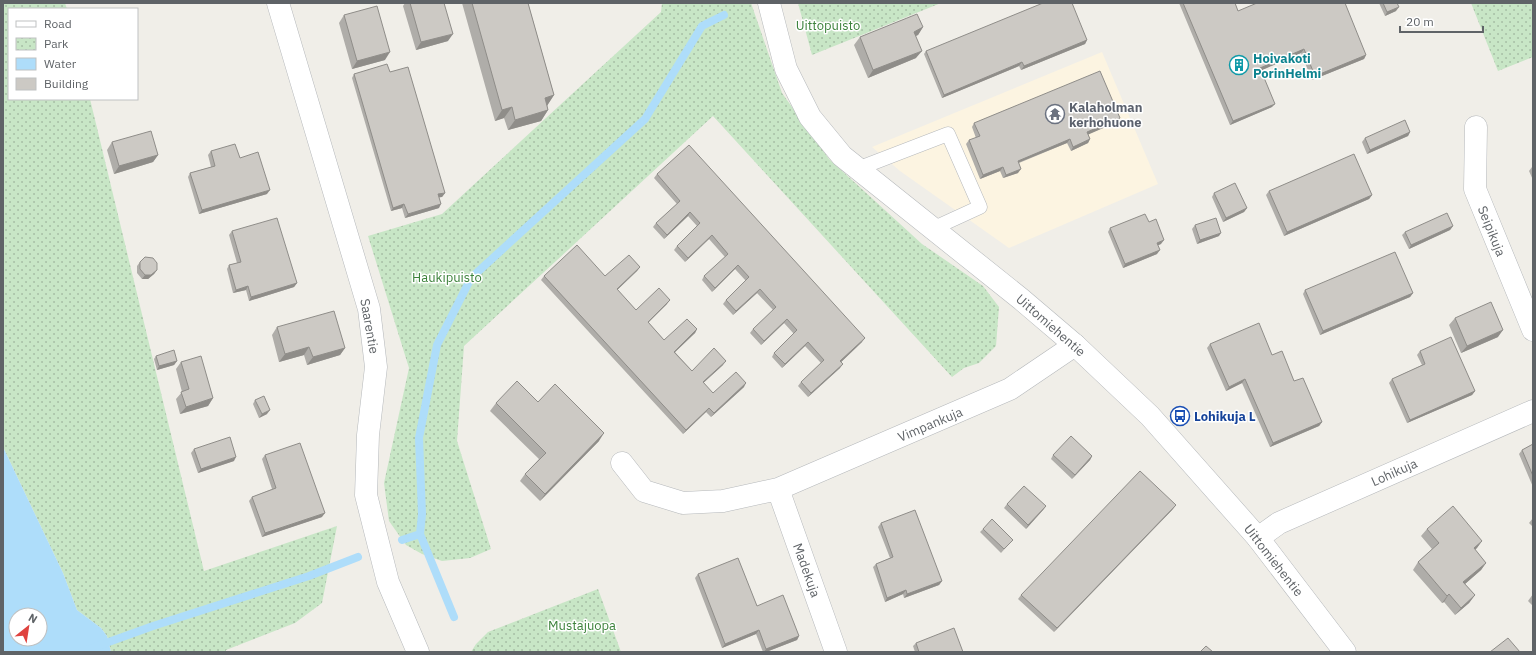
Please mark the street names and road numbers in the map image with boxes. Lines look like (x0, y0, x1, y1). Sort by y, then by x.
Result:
street label: Seipikuja (1474, 203, 1509, 259)
street label: Uittomiehentie (1012, 290, 1089, 360)
street label: Saarentie (356, 297, 383, 355)
street label: Vimpankuja (895, 403, 965, 446)
street label: Lohikuja (1369, 455, 1420, 490)
street label: Uittomiehentie (1240, 521, 1307, 600)
street label: Madekuja (789, 541, 824, 600)

